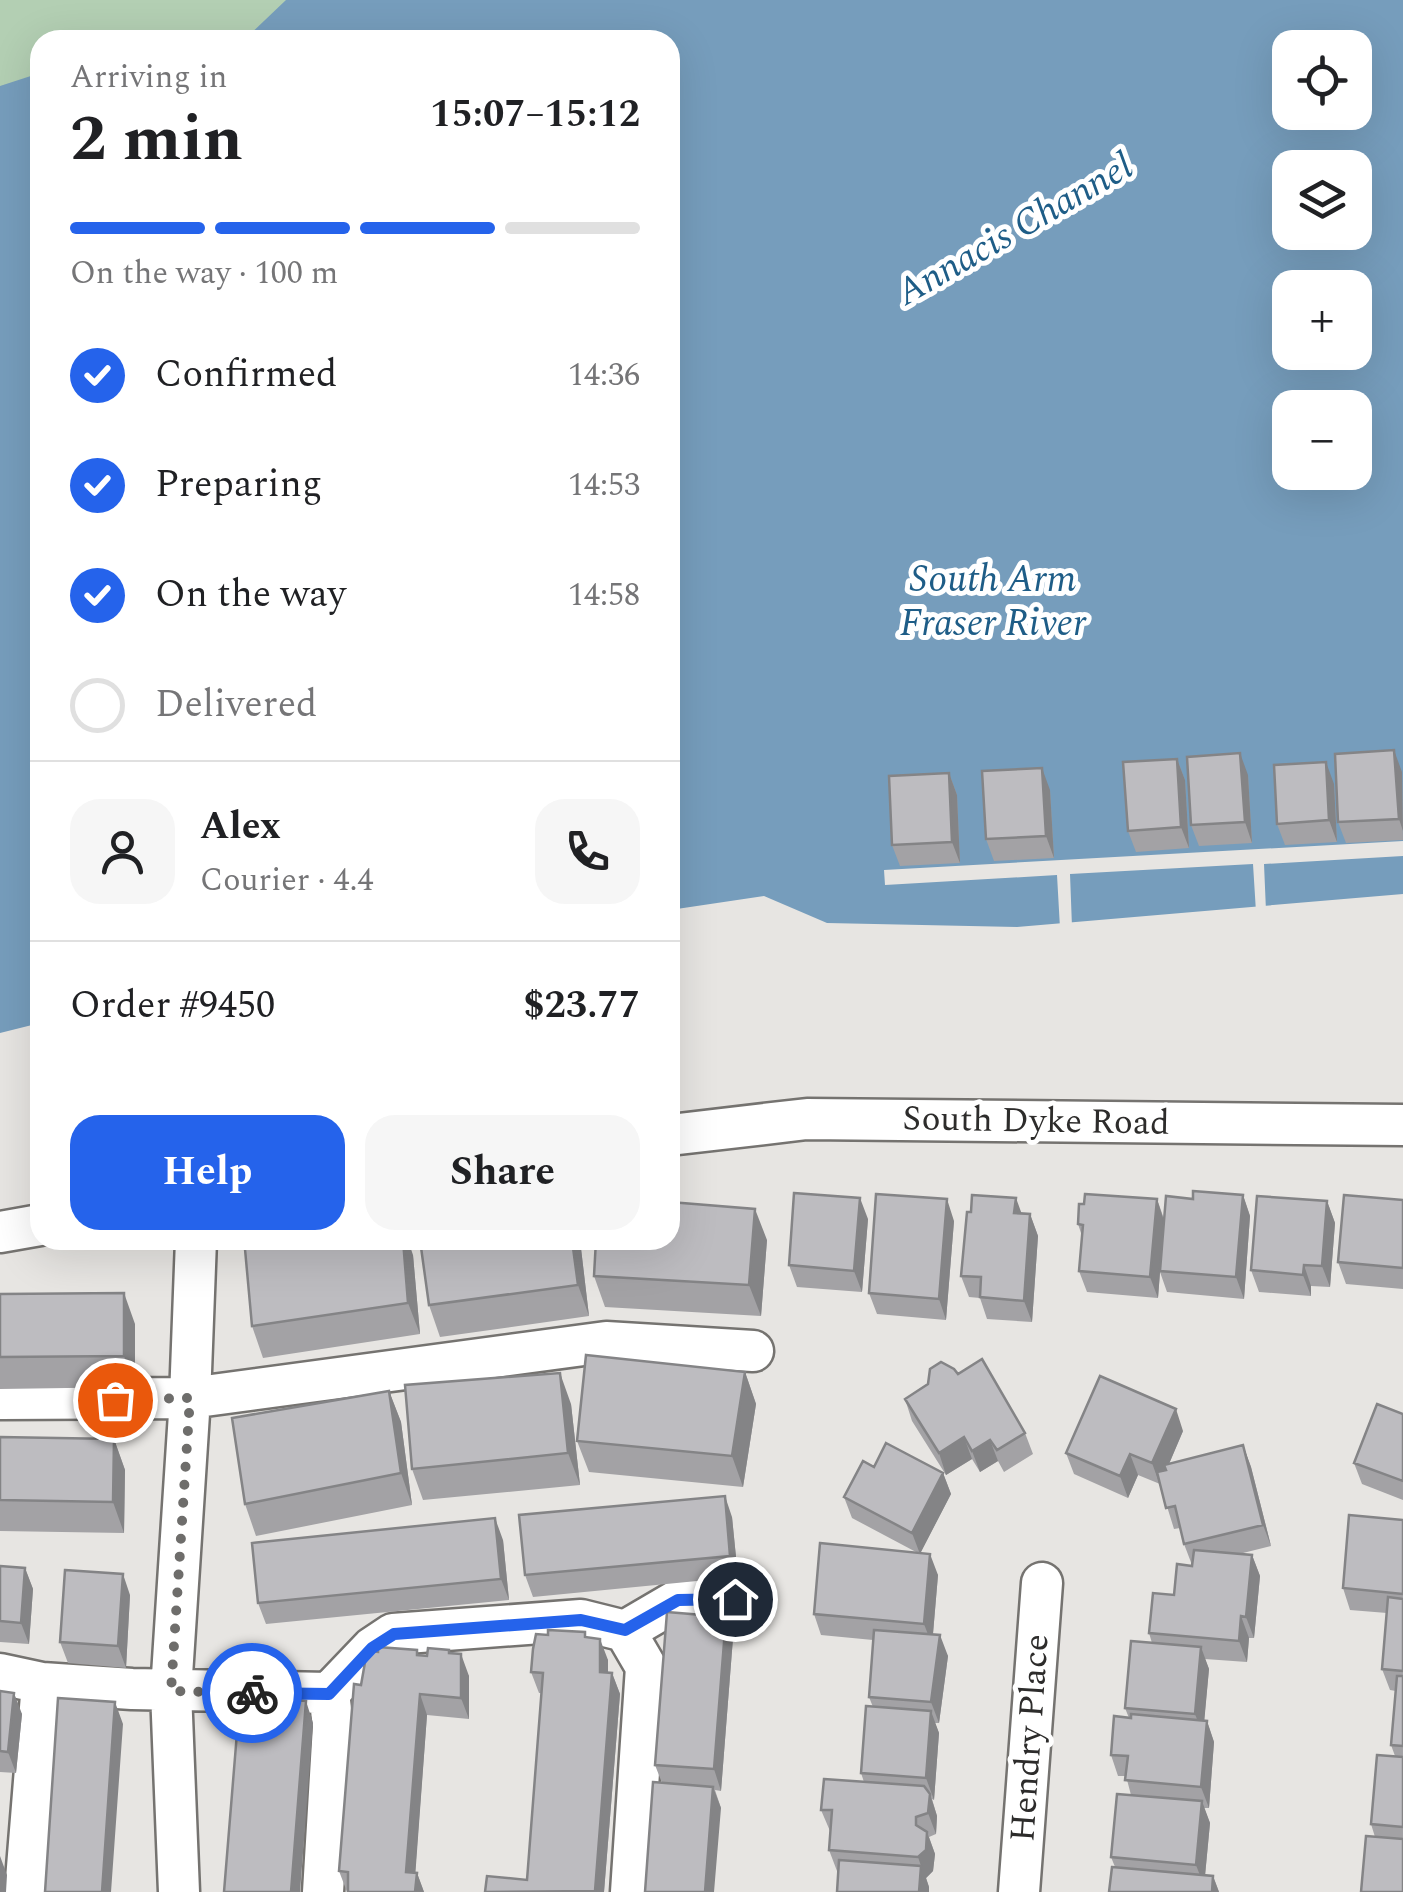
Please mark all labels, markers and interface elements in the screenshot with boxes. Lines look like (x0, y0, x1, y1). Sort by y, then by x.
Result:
map controls (1272, 30, 1372, 490)
button: locate (1272, 30, 1372, 130)
text: Arriving in (70, 53, 227, 102)
text: 15:07–15:12 (430, 86, 640, 144)
text: 2 min (70, 90, 243, 189)
water label: Annacis Channel (885, 138, 1145, 322)
button: layers (1272, 150, 1372, 250)
text: On the way · 100 m (70, 249, 338, 298)
button: + (1272, 270, 1372, 370)
text: Confirmed (155, 346, 337, 404)
icon: check (70, 348, 125, 403)
text: 14:36 (568, 351, 640, 400)
button: − (1272, 390, 1372, 490)
text: Preparing (155, 456, 322, 514)
icon: check (70, 458, 125, 513)
text: 14:53 (568, 461, 640, 510)
water label: South Arm Fraser River (900, 551, 1087, 653)
text: On the way (155, 566, 346, 624)
icon: check (70, 568, 125, 623)
text: 14:58 (568, 571, 640, 620)
text: Delivered (155, 676, 317, 734)
text: Alex (200, 798, 281, 856)
button: person (70, 799, 175, 904)
button: phone (535, 799, 640, 904)
text: Courier · 4.4 (200, 856, 373, 905)
text: Order #9450 (70, 977, 275, 1035)
text: $23.77 (523, 977, 640, 1035)
street label: South Dyke Road (902, 1092, 1170, 1150)
button: Help (70, 1115, 345, 1230)
button: Share (365, 1115, 640, 1230)
pin (73, 1358, 158, 1443)
icon: bag (88, 1373, 143, 1428)
pin (693, 1557, 778, 1642)
icon: home (708, 1572, 763, 1627)
street label: Hendry Place (996, 1632, 1064, 1844)
courier (202, 1643, 302, 1743)
icon: bike (225, 1666, 280, 1721)

